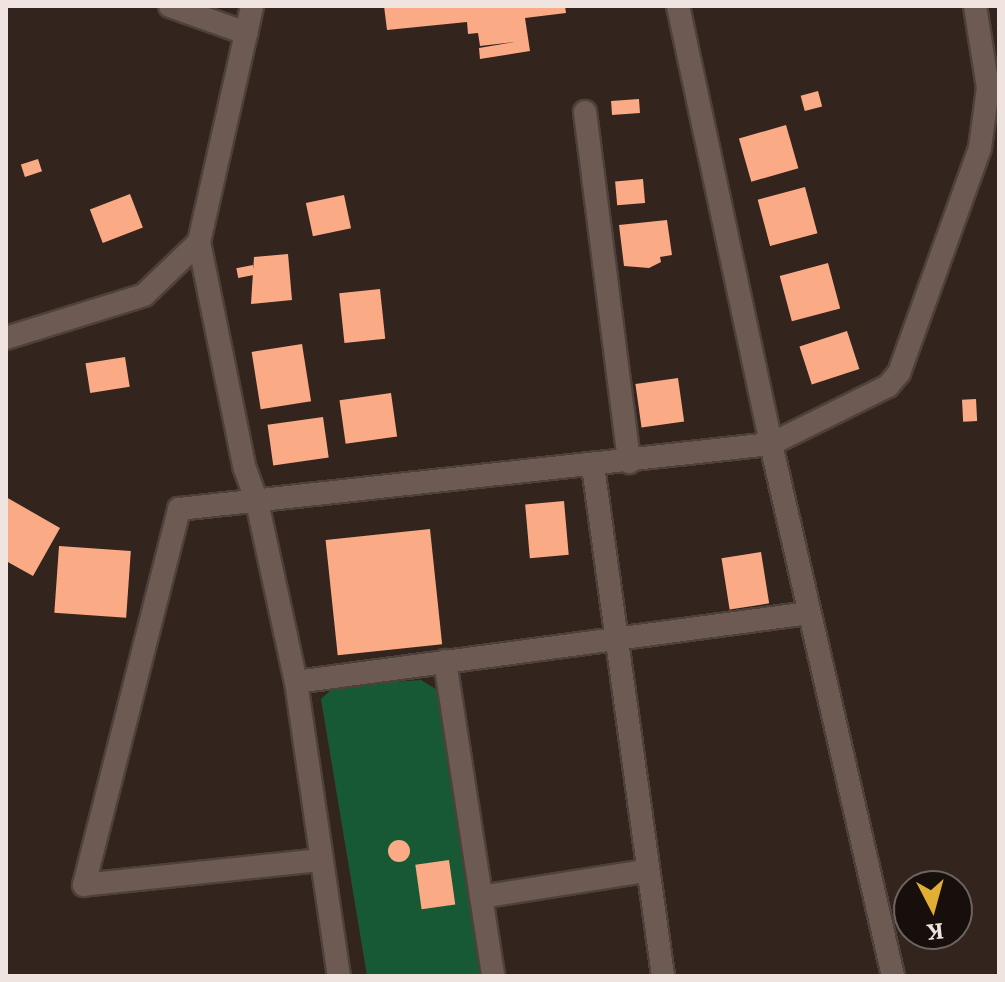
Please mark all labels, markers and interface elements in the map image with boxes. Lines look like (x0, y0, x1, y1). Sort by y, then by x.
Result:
north arrow (893, 870, 973, 950)
text: K (925, 917, 945, 948)

